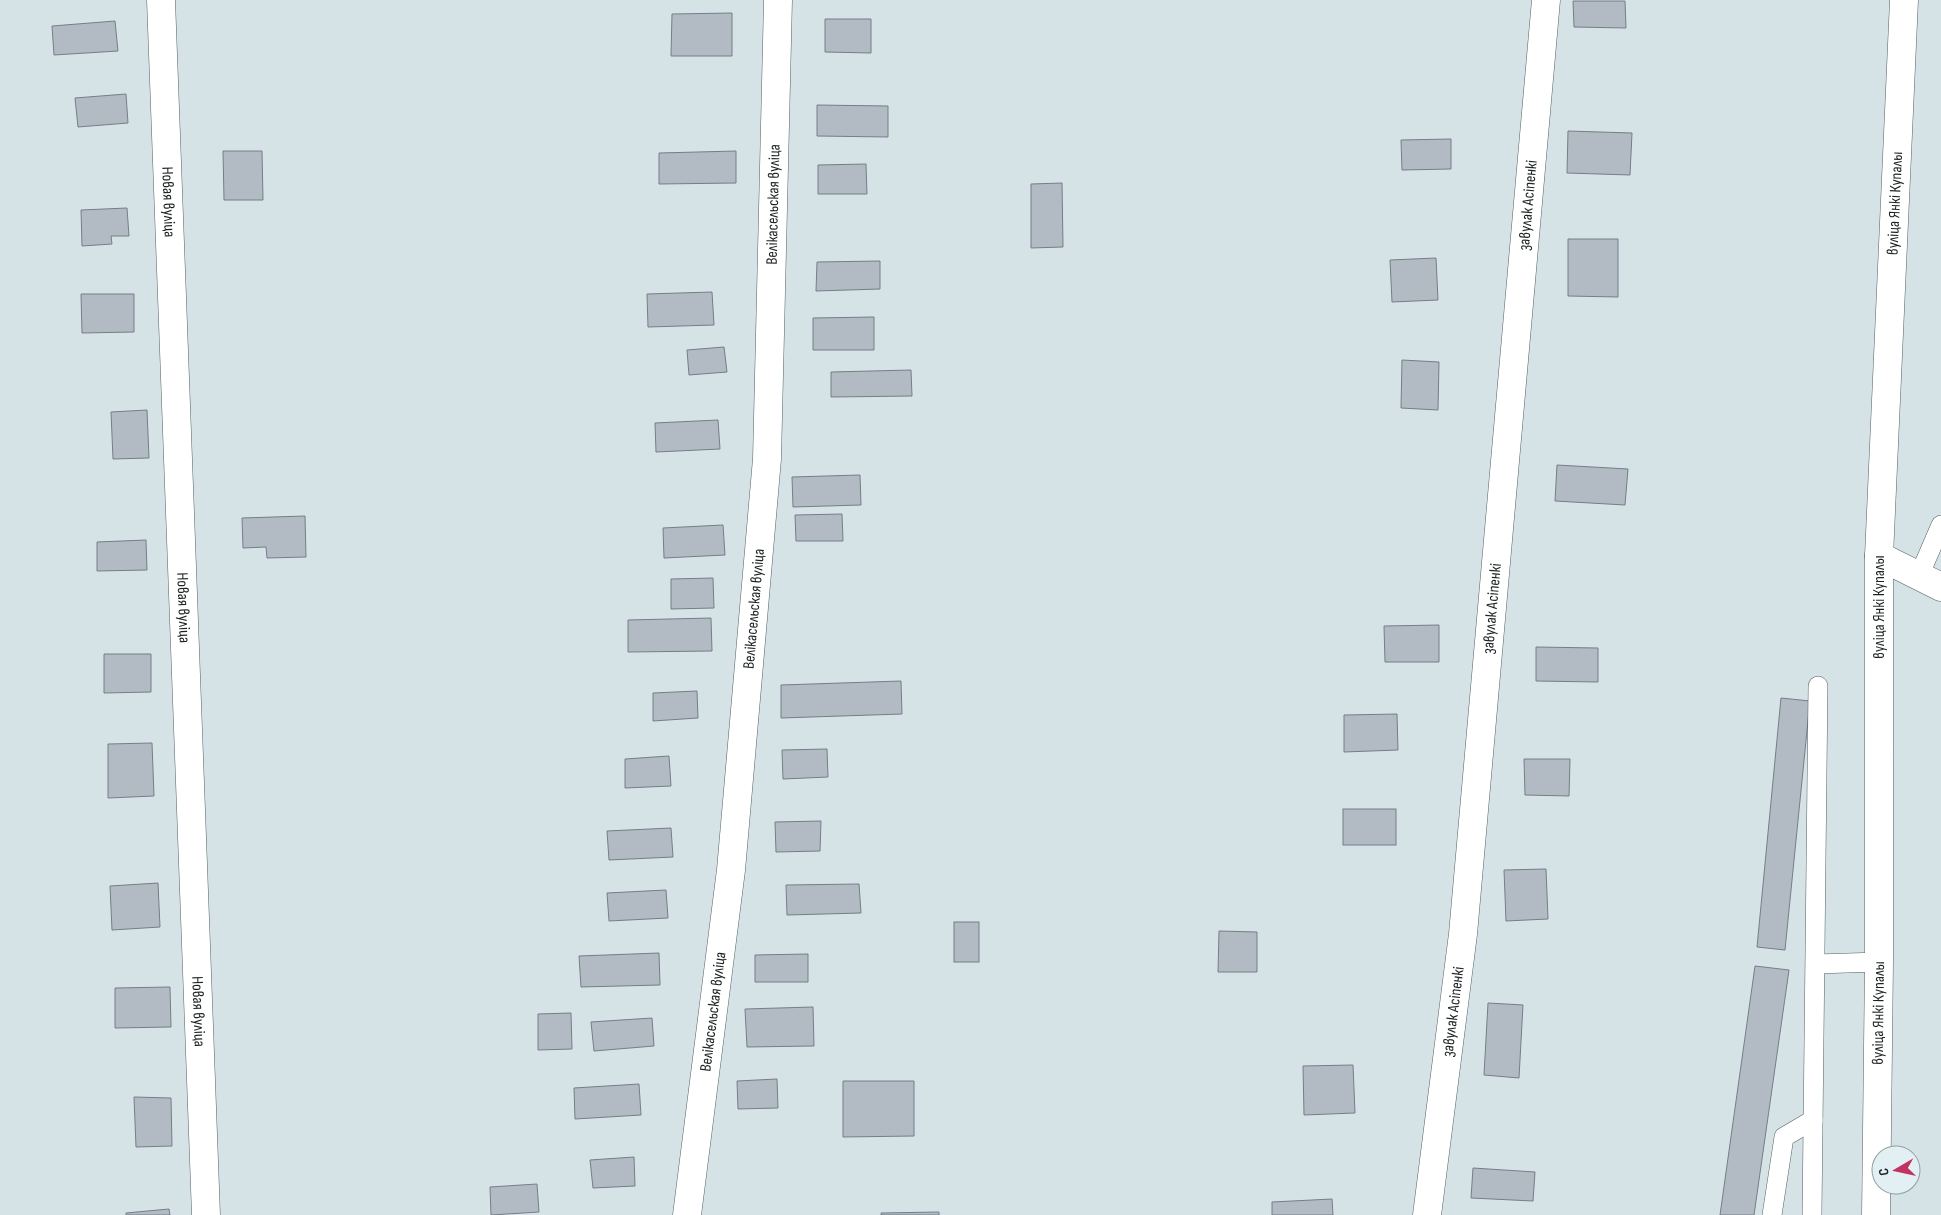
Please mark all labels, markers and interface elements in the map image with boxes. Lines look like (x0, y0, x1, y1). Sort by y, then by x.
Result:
street label: Велікасельская вуліца (762, 144, 784, 265)
street label: вуліца Янкі Купалы (1883, 151, 1907, 255)
street label: завулак Асіпенкі (1514, 159, 1541, 251)
street label: Новая вуліца (158, 166, 179, 238)
street label: Велікасельская вуліца (739, 548, 769, 670)
street label: вуліца Янкі Купалы (1870, 555, 1889, 659)
street label: завулак Асіпенкі (1478, 563, 1505, 655)
street label: Новая вуліца (173, 572, 194, 643)
street label: Велікасельская вуліца (696, 951, 730, 1073)
street label: вуліца Янкі Купалы (1868, 961, 1889, 1065)
street label: завулак Асіпенкі (1438, 965, 1468, 1058)
street label: Новая вуліца (188, 976, 209, 1047)
north arrow (1871, 1145, 1921, 1195)
text: С (1875, 1167, 1893, 1177)

